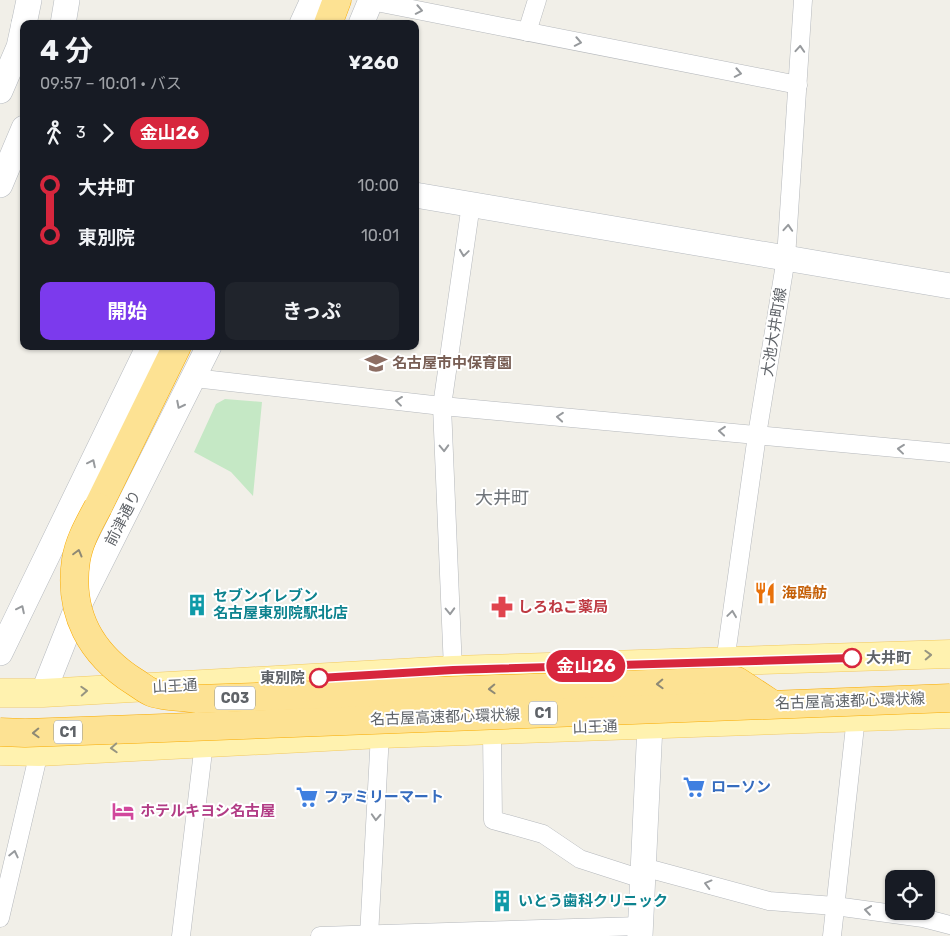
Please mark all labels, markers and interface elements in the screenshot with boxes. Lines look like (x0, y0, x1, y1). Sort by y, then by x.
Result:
one-way arrow (414, 5, 423, 15)
text: 4 分 (40, 34, 93, 67)
one-way arrow (574, 36, 583, 46)
one-way arrow (794, 44, 805, 52)
text: ¥260 (348, 51, 399, 74)
one-way arrow (733, 67, 742, 77)
text: 09:57 – 10:01 · バス (40, 74, 182, 93)
icon: walk (40, 119, 68, 147)
icon: forward (94, 119, 122, 147)
text: 金山26 (140, 122, 199, 144)
text: 3 (76, 123, 86, 142)
text: 大井町 (78, 176, 135, 199)
text: 10:00 (358, 176, 399, 195)
one-way arrow (782, 224, 793, 232)
text: 東別院 (78, 226, 135, 249)
text: 10:01 (361, 226, 399, 245)
one-way arrow (459, 248, 469, 257)
button: 開始 (40, 282, 215, 340)
button: きっぷ (225, 282, 399, 340)
street label: 大池大井町線 (758, 286, 790, 378)
school or university icon: 名古屋市中保育園 (363, 350, 389, 376)
place label: 名古屋市中保育園 (392, 354, 512, 372)
one-way arrow (394, 396, 402, 407)
one-way arrow (176, 400, 186, 409)
one-way arrow (556, 411, 564, 422)
one-way arrow (718, 426, 726, 437)
one-way arrow (897, 444, 905, 455)
one-way arrow (438, 445, 449, 453)
one-way arrow (86, 459, 97, 468)
street label: 前津通り (101, 487, 145, 549)
district label: 大井町 (475, 487, 529, 509)
one-way arrow (73, 549, 83, 557)
restaurant icon: 海鴎舫 (752, 580, 778, 606)
place label: 海鴎舫 (782, 584, 827, 602)
place label: セブンイレブン 名古屋東別院駅北店 (213, 587, 348, 622)
building icon: セブンイレブン 名古屋東別院駅北店 (184, 592, 210, 618)
pharmacy icon: しろねこ薬局 (489, 594, 515, 620)
place label: しろねこ薬局 (518, 598, 608, 616)
one-way arrow (15, 605, 25, 614)
one-way arrow (445, 607, 456, 615)
one-way arrow (726, 610, 737, 618)
marker: 大井町 (842, 648, 862, 668)
place label: 大井町 (866, 649, 911, 667)
line badge: 金山26 (551, 650, 621, 682)
one-way arrow (924, 650, 932, 660)
text: 金山26 (556, 655, 616, 677)
marker: 東別院 (309, 668, 329, 688)
place label: 東別院 (260, 669, 305, 687)
street label: 山王通 (152, 676, 198, 696)
one-way arrow (656, 678, 664, 689)
one-way arrow (487, 683, 495, 694)
one-way arrow (80, 685, 88, 696)
road number: C03 (215, 686, 255, 710)
street label: 名古屋高速都心環状線 (775, 689, 925, 713)
road number: C1 (529, 701, 557, 724)
street label: 名古屋高速都心環状線 (370, 705, 520, 729)
street label: 山王通 (572, 717, 618, 737)
road number: C1 (54, 720, 82, 744)
one-way arrow (31, 727, 39, 738)
one-way arrow (110, 742, 118, 753)
supermarket icon: ローソン (681, 774, 707, 800)
place label: ローソン (711, 778, 771, 796)
supermarket icon: ファミリーマート (294, 784, 320, 810)
place label: ファミリーマート (324, 788, 444, 806)
hotel icon: ホテルキヨシ名古屋 (110, 798, 136, 824)
place label: ホテルキヨシ名古屋 (140, 802, 275, 820)
one-way arrow (370, 814, 381, 822)
one-way arrow (8, 849, 19, 858)
map controls (885, 870, 935, 920)
button: locate (885, 870, 935, 920)
one-way arrow (704, 880, 712, 890)
building icon: いとう歯科クリニック (489, 888, 515, 914)
place label: いとう歯科クリニック (518, 892, 668, 910)
one-way arrow (863, 905, 871, 916)

